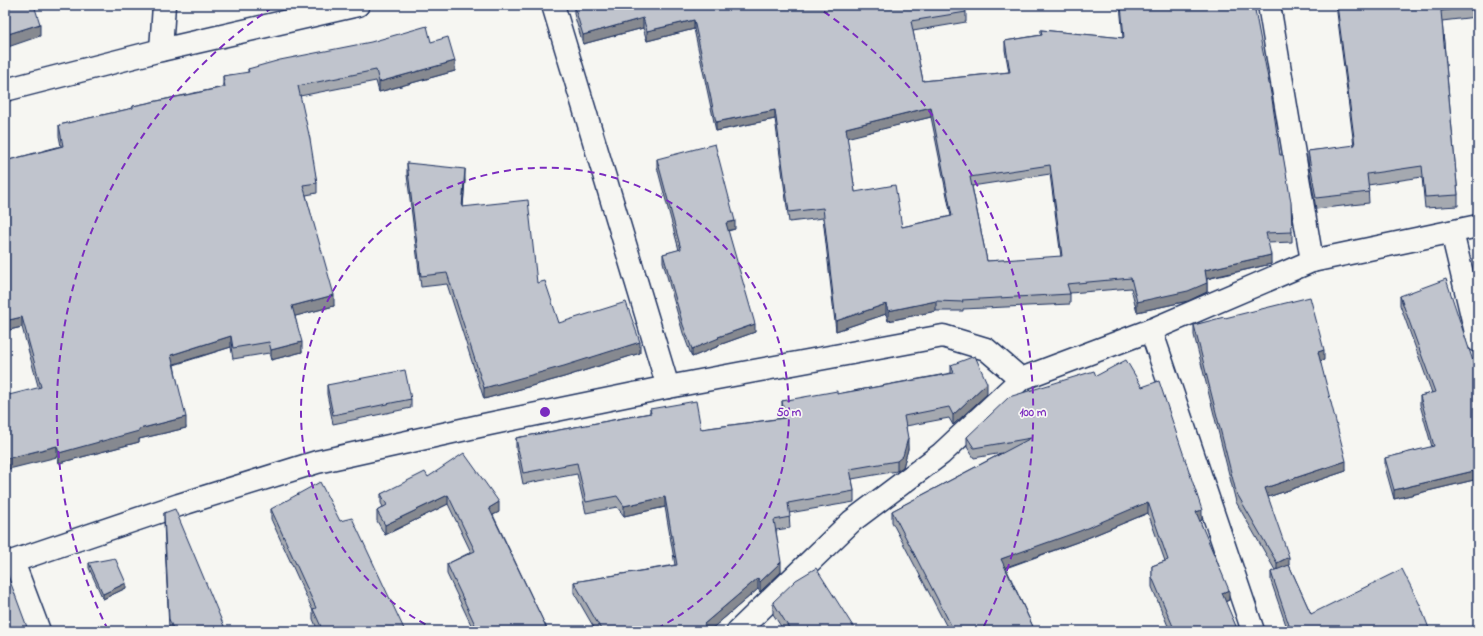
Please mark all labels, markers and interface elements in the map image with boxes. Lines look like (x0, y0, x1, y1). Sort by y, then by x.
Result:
text: 50 m (777, 404, 802, 422)
text: 100 m (1020, 404, 1047, 422)
centre of rings (538, 405, 552, 419)

